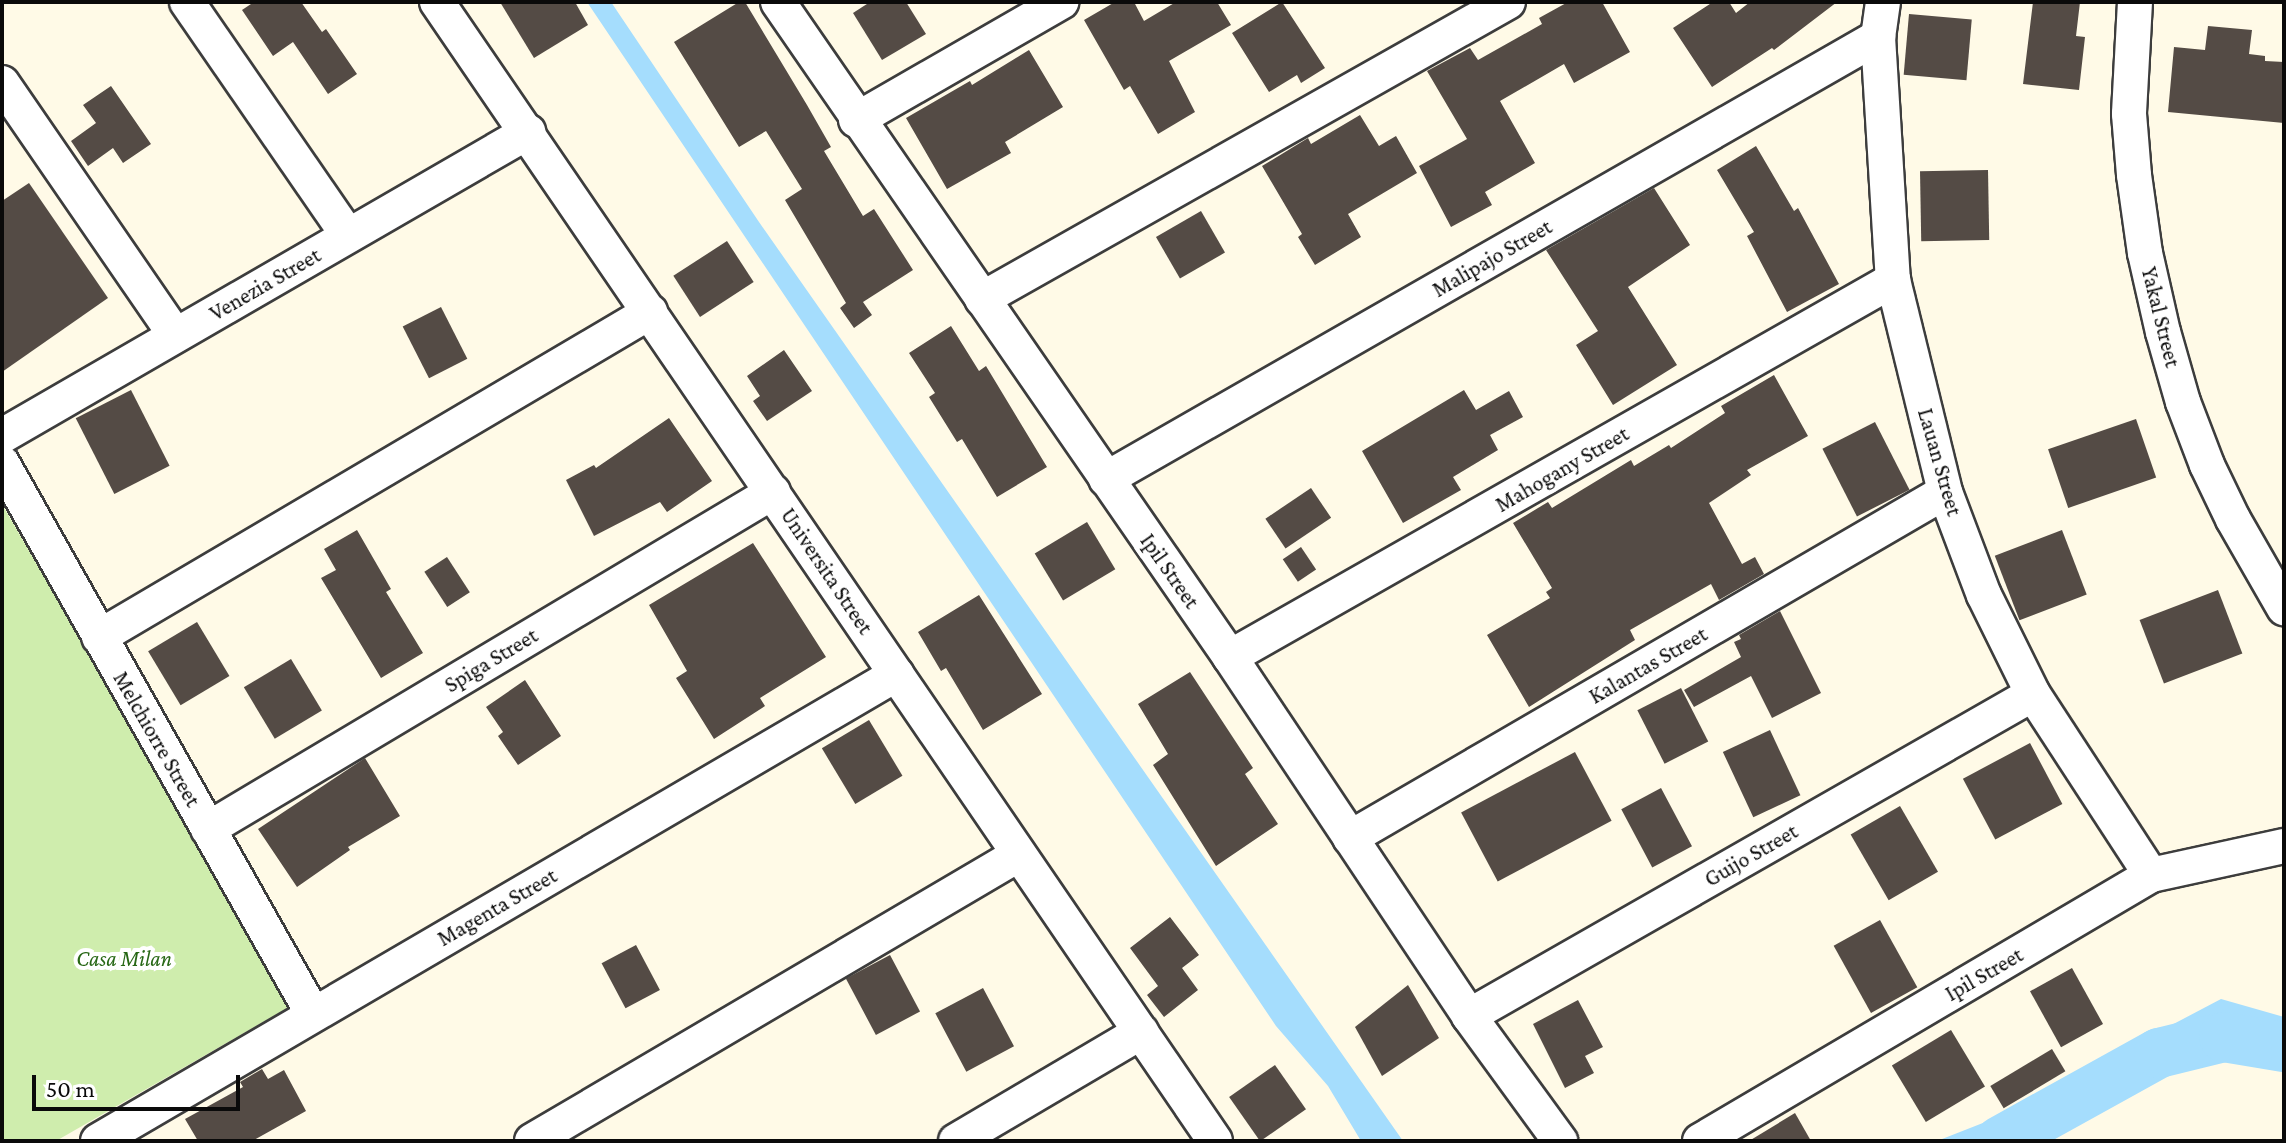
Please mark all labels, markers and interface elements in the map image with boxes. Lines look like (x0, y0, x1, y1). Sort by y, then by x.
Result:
street label: Malipajo Street (1428, 213, 1556, 303)
street label: Venezia Street (205, 242, 325, 326)
street label: Yakal Street (2136, 264, 2186, 370)
street label: Lauan Street (1912, 405, 1968, 519)
street label: Mahogany Street (1491, 420, 1633, 518)
street label: Universita Street (775, 503, 879, 639)
street label: Ipil Street (1135, 528, 1205, 614)
street label: Kalantas Street (1584, 621, 1712, 709)
street label: Spiga Street (440, 622, 542, 698)
street label: Melchiorre Street (108, 667, 206, 811)
street label: Guijo Street (1700, 818, 1802, 892)
street label: Magenta Street (433, 862, 561, 952)
street label: Ipil Street (1940, 941, 2028, 1007)
park label: Casa Milan (76, 946, 172, 972)
scale bar (36, 1059, 244, 1109)
text: 50 m (46, 1075, 95, 1102)

